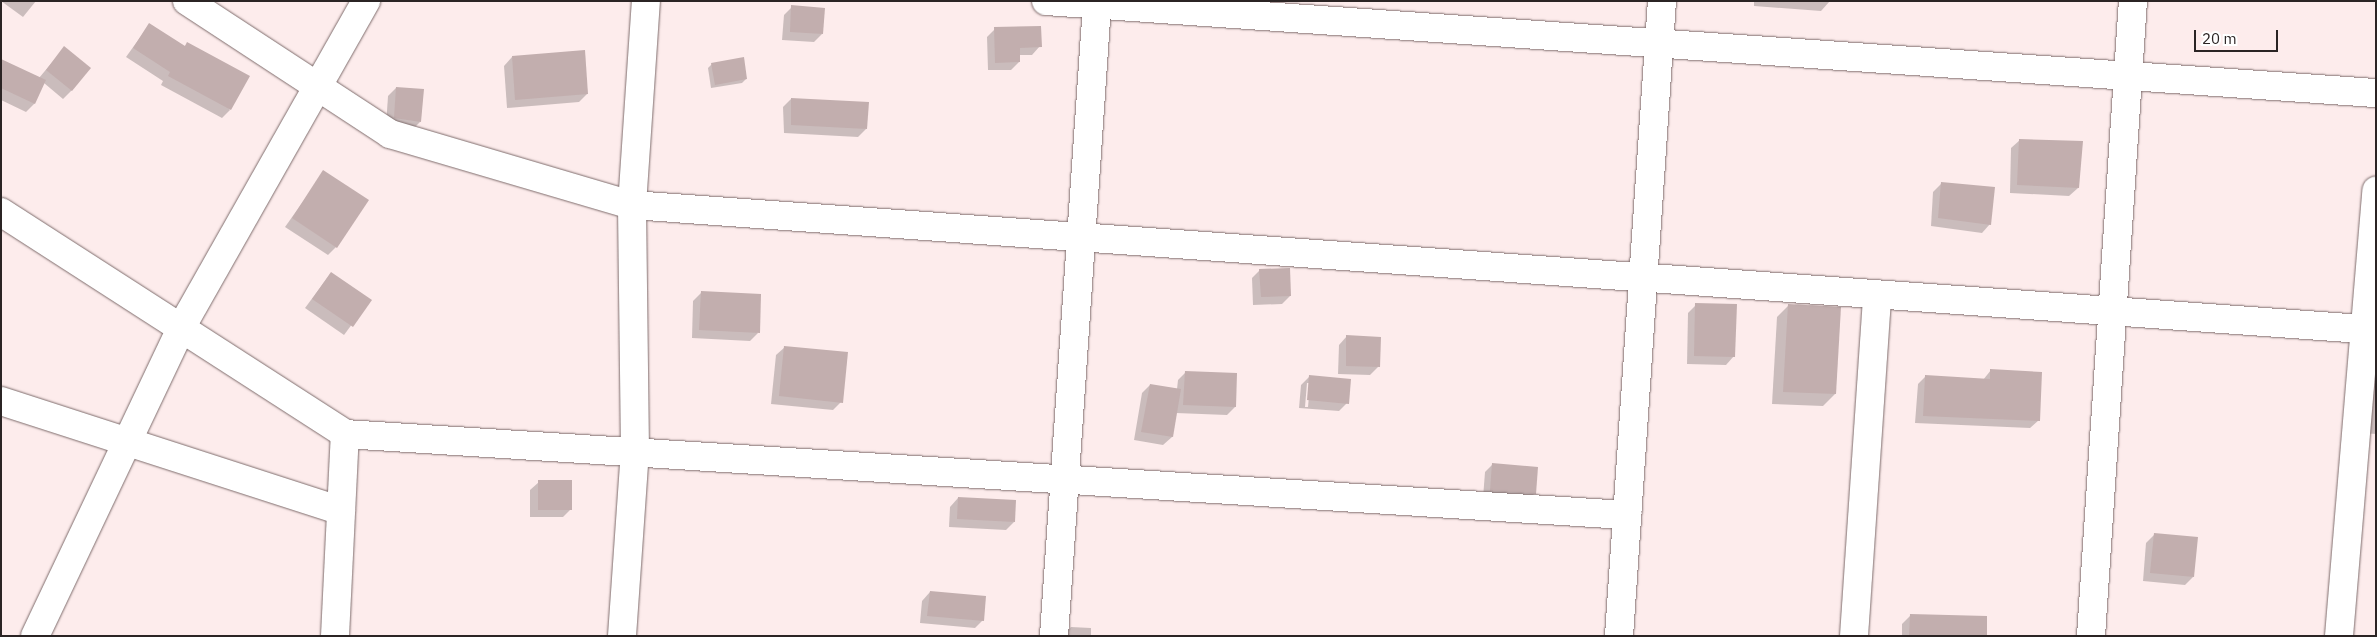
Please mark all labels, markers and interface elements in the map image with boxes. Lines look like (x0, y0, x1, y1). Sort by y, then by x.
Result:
scale bar (2197, 20, 2281, 52)
text: 20 m (2202, 29, 2237, 48)

